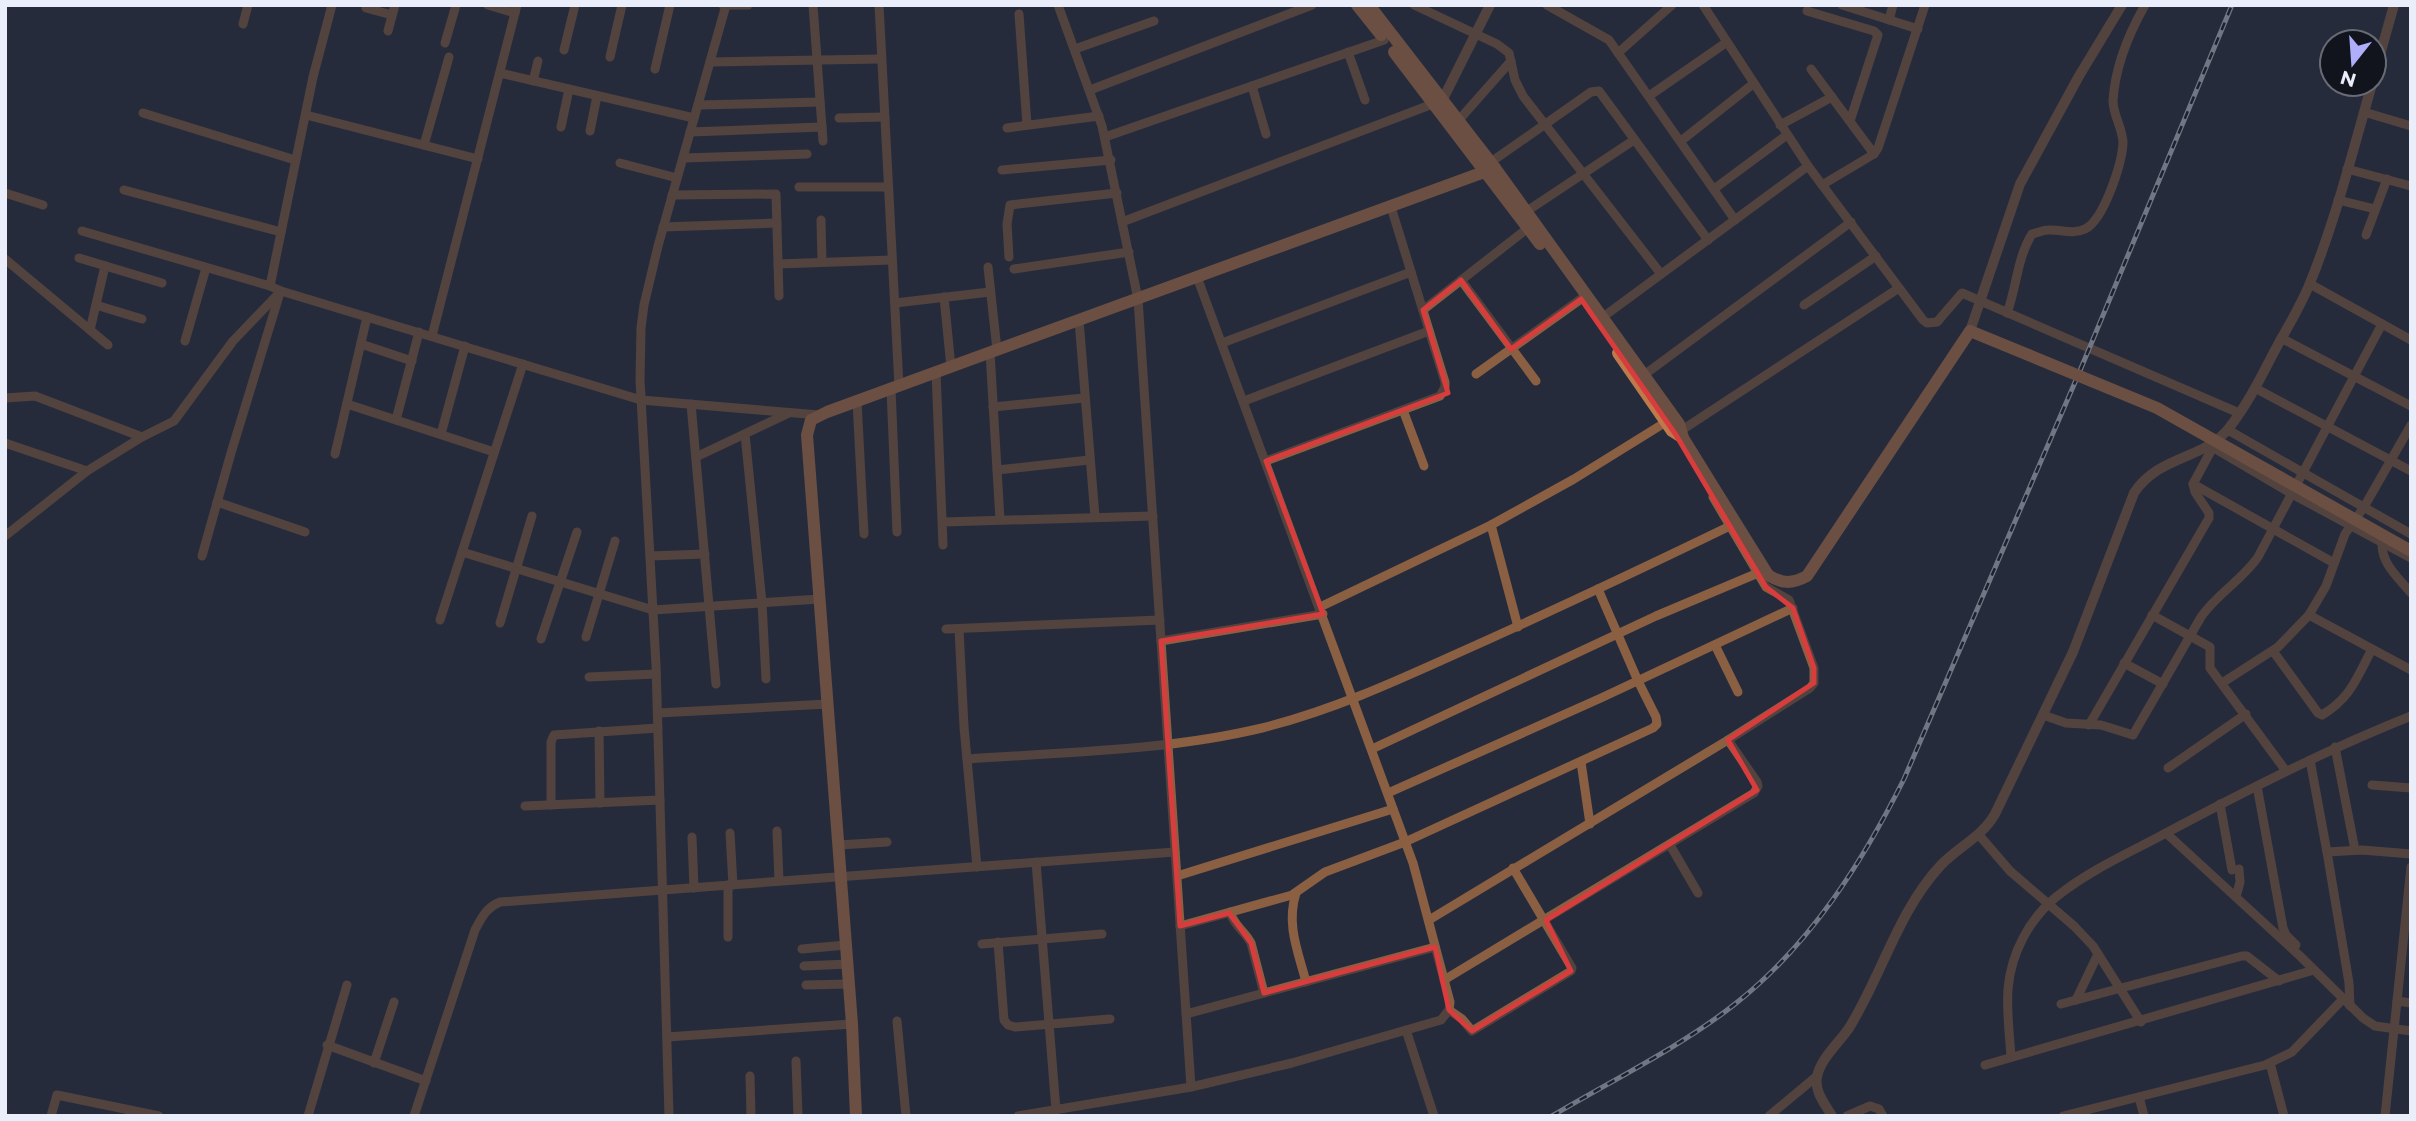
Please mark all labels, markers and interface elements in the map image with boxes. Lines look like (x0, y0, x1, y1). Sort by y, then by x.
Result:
north arrow (2318, 28, 2388, 98)
text: N (2337, 66, 2359, 92)

